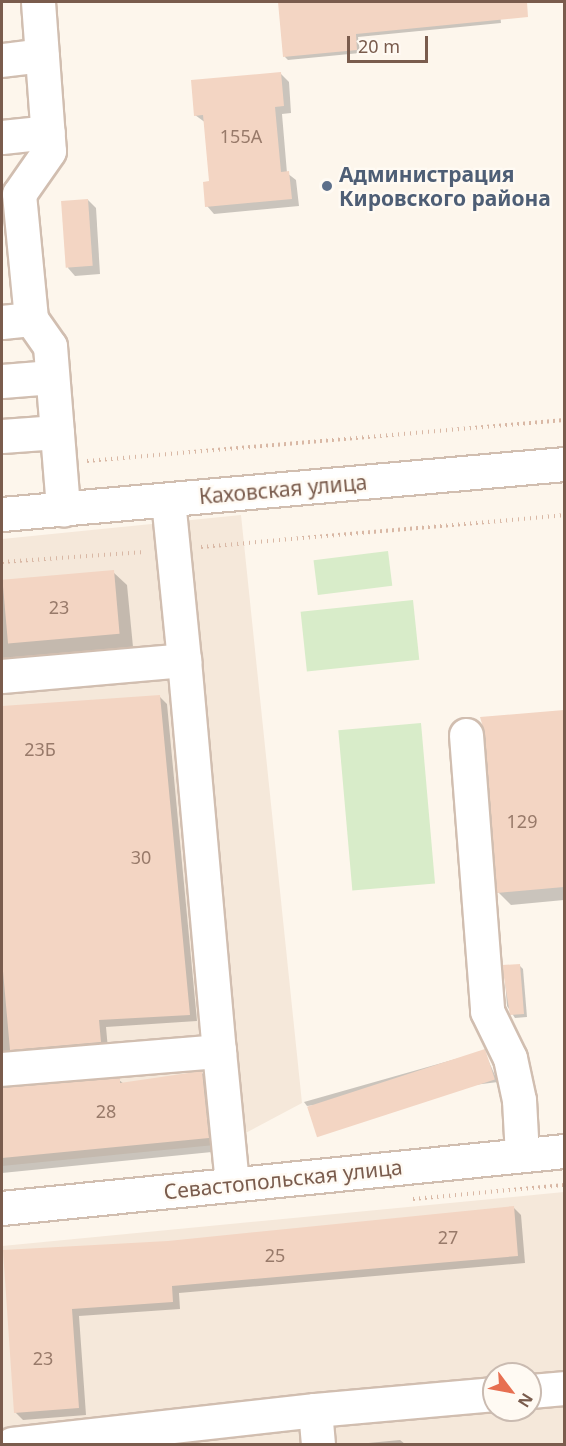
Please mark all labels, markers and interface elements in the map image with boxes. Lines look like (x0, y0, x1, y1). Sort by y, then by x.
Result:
scale bar (350, 24, 431, 62)
text: 20 m (358, 34, 400, 58)
house number: 155А (220, 125, 262, 147)
place label: Администрация Кировского района (339, 161, 551, 211)
marker: Администрация Кировского района (320, 179, 334, 193)
street label: Каховская улица (198, 469, 368, 509)
house number: 23 (49, 596, 69, 618)
house number: 23Б (24, 738, 56, 760)
house number: 129 (507, 810, 537, 832)
house number: 30 (131, 846, 151, 868)
house number: 28 (96, 1100, 116, 1122)
street label: Севастопольская улица (162, 1154, 404, 1204)
house number: 27 (438, 1226, 458, 1248)
house number: 25 (265, 1244, 285, 1266)
house number: 23 (33, 1347, 53, 1369)
north arrow (482, 1362, 542, 1422)
text: N (513, 1389, 538, 1412)

